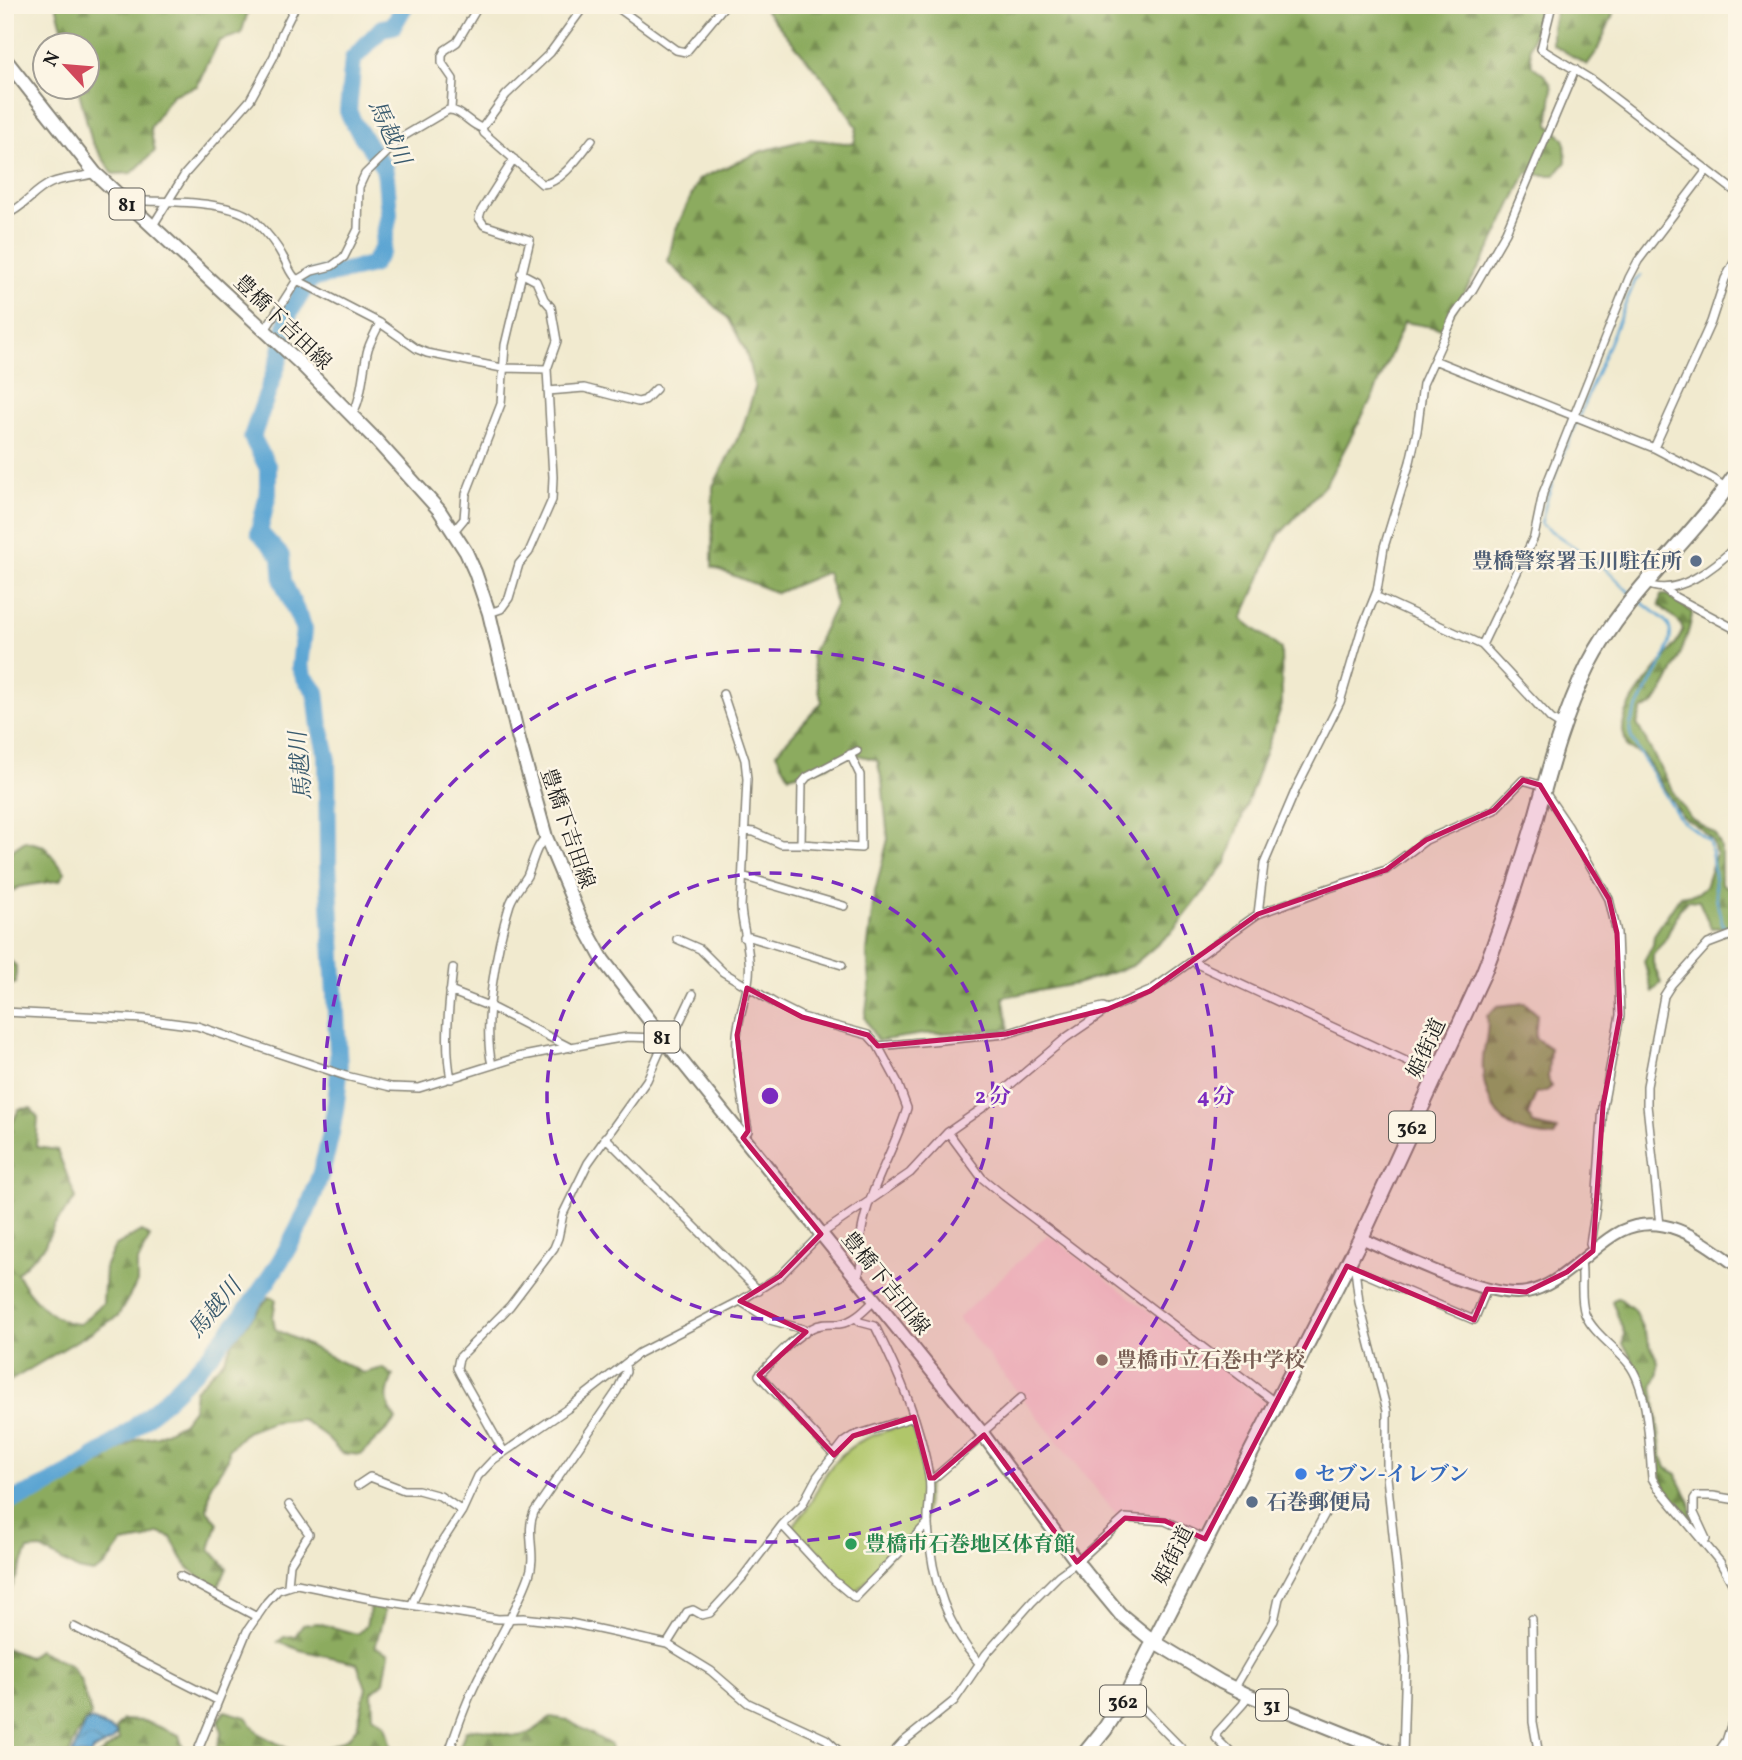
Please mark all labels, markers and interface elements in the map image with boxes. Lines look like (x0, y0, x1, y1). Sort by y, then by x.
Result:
north arrow (32, 32, 102, 102)
text: N (38, 47, 67, 71)
water label: 馬越川 (359, 95, 419, 174)
road number: 81 (110, 188, 144, 220)
street label: 豊橋下吉田線 (227, 269, 337, 377)
place label: 豊橋警察署玉川駐在所 (1472, 548, 1682, 577)
marker: 豊橋警察署玉川駐在所 (1688, 553, 1704, 569)
water label: 馬越川 (283, 727, 321, 802)
street label: 豊橋下吉田線 (532, 764, 601, 893)
street label: 姫街道 (1401, 1014, 1454, 1083)
road number: 81 (644, 1021, 680, 1052)
text: 2 分 (975, 1083, 1011, 1112)
text: 4 分 (1197, 1083, 1235, 1112)
centre of rings (758, 1084, 782, 1108)
road number: 362 (1389, 1112, 1435, 1142)
street label: 豊橋下吉田線 (834, 1226, 936, 1342)
water label: 馬越川 (181, 1270, 252, 1346)
place label: 豊橋市立石巻中学校 (1116, 1347, 1305, 1376)
marker: 豊橋市立石巻中学校 (1094, 1352, 1110, 1368)
place label: セブン-イレブン (1315, 1461, 1469, 1490)
marker: セブン-イレブン (1293, 1466, 1309, 1482)
place label: 石巻郵便局 (1266, 1489, 1371, 1518)
marker: 石巻郵便局 (1244, 1494, 1260, 1510)
street label: 姫街道 (1147, 1521, 1202, 1590)
place label: 豊橋市石巻地区体育館 (865, 1531, 1075, 1560)
marker: 豊橋市石巻地区体育館 (843, 1536, 859, 1552)
road number: 362 (1100, 1686, 1146, 1716)
road number: 31 (1256, 1690, 1288, 1721)

